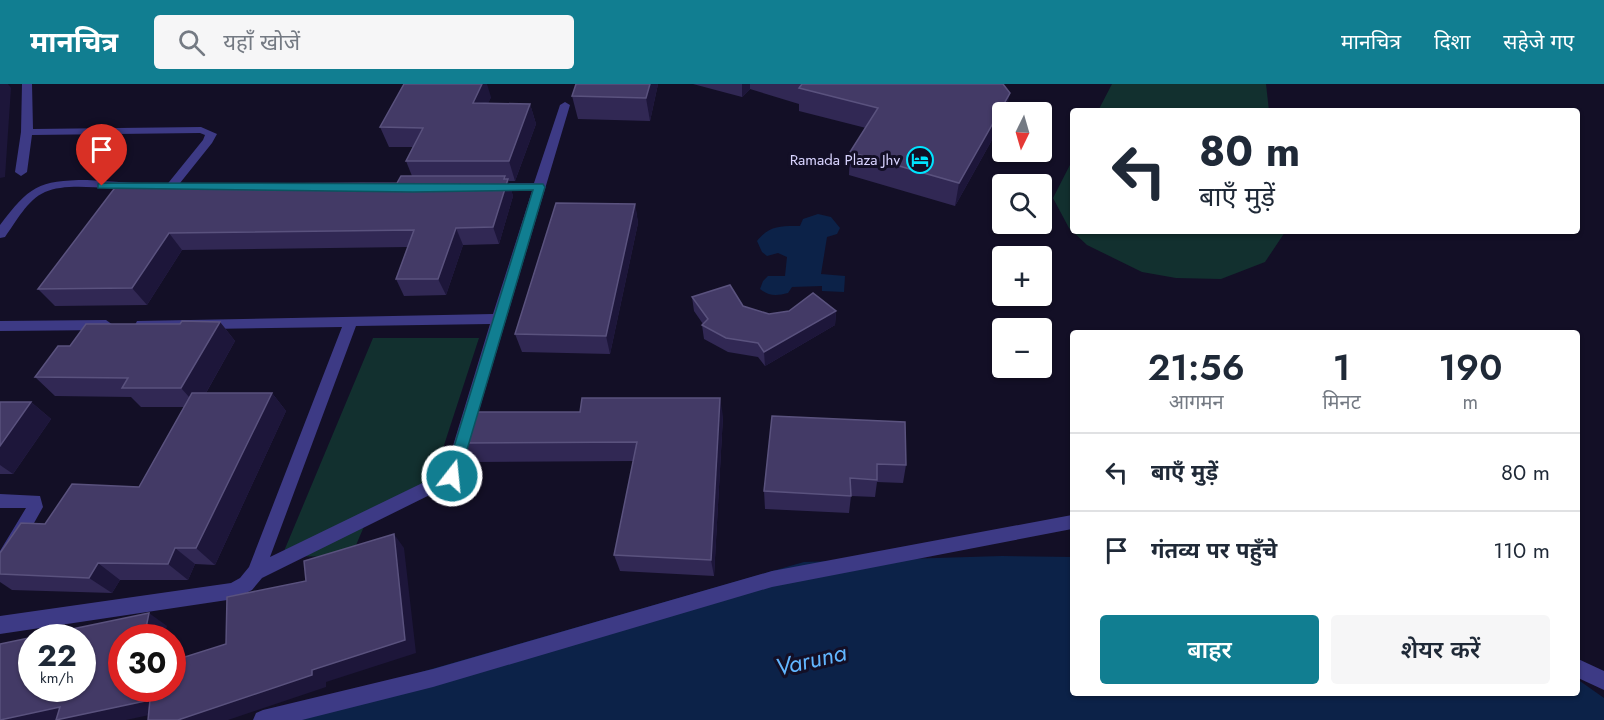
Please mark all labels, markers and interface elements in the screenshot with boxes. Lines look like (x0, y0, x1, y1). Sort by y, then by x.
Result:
search box (154, 15, 574, 69)
text: मानचित्र (30, 22, 118, 63)
icon: search (175, 26, 208, 59)
text: यहाँ खोजें (223, 26, 300, 58)
text: मानचित्र (1341, 27, 1401, 57)
text: दिशा (1434, 27, 1470, 57)
text: सहेजे गए (1503, 27, 1574, 57)
north arrow (992, 102, 1052, 162)
map controls (992, 102, 1052, 378)
text: 80 m (1199, 121, 1300, 182)
pin (76, 124, 127, 186)
icon: left (1100, 132, 1178, 210)
icon: arrive (85, 133, 118, 166)
hotel icon: Ramada Plaza Jhv (905, 145, 935, 175)
place label: Ramada Plaza Jhv (790, 149, 900, 171)
button: search (992, 174, 1052, 234)
text: बाएँ मुड़ें (1199, 177, 1275, 216)
button: + (992, 246, 1052, 306)
button: − (992, 318, 1052, 378)
text: 21:56 (1148, 341, 1245, 393)
text: 1 (1333, 341, 1350, 393)
text: 190 (1438, 341, 1502, 393)
text: आगमन (1169, 388, 1224, 417)
text: मिनट (1322, 388, 1361, 417)
text: m (1463, 388, 1478, 417)
position arrow (420, 444, 484, 508)
icon: left (1100, 456, 1133, 489)
text: बाएँ मुड़ें (1151, 456, 1218, 488)
text: 80 m (1501, 456, 1550, 488)
icon: arrive (1100, 534, 1133, 567)
text: गंतव्य पर पहुँचे (1151, 534, 1277, 566)
text: 110 m (1493, 534, 1550, 566)
button: बाहर (1100, 615, 1319, 684)
button: शेयर करें (1331, 615, 1550, 684)
speed limit sign: 30 (108, 624, 186, 702)
text: 22 (37, 634, 77, 677)
water label: Varuna (772, 634, 850, 685)
text: km/h (40, 667, 74, 689)

